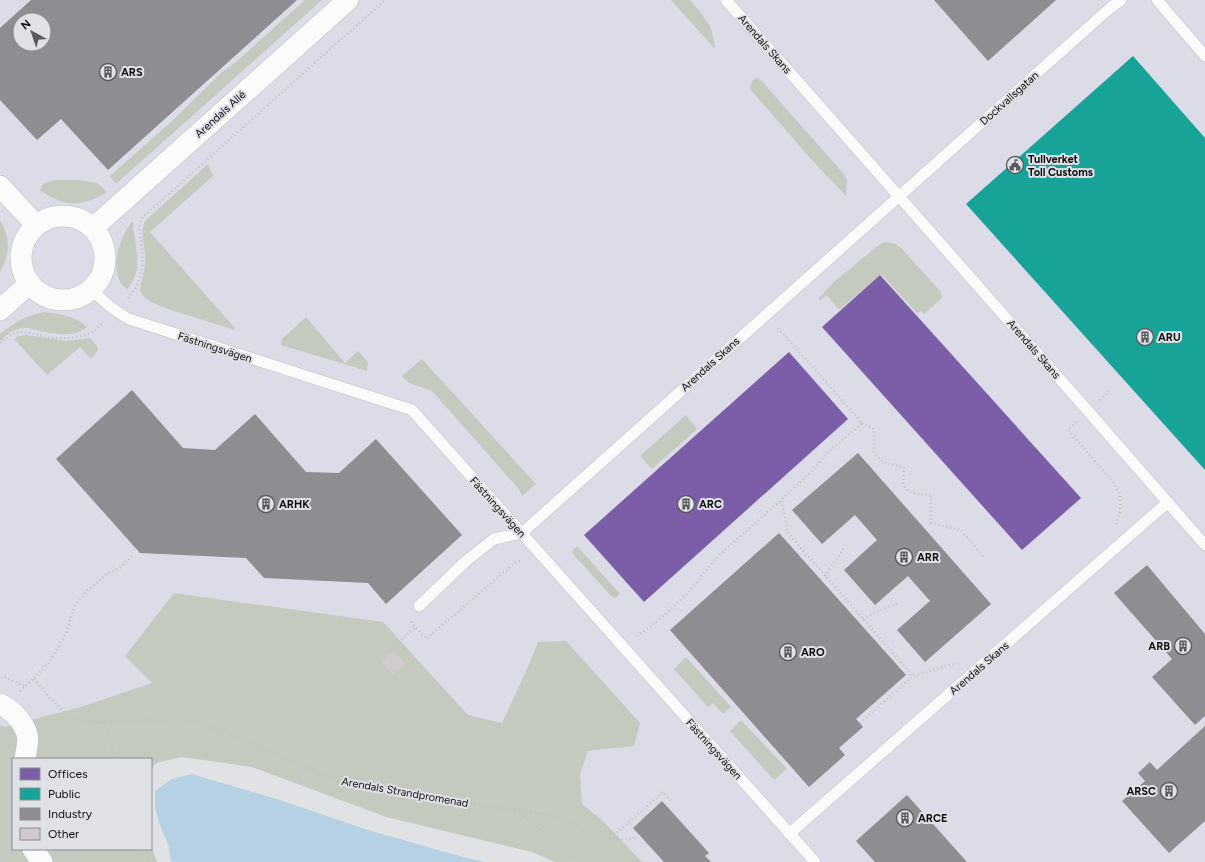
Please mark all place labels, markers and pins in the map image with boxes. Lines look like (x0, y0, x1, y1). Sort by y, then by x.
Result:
building icon: ARS (98, 62, 118, 82)
place label: ARS (121, 66, 143, 79)
place label: Tullverket Toll Customs (1028, 153, 1093, 179)
public building icon: Tullverket Toll Customs (1005, 155, 1025, 175)
building icon: ARU (1135, 327, 1155, 347)
place label: ARU (1158, 331, 1181, 344)
building icon: ARHK (256, 494, 276, 514)
building icon: ARC (676, 494, 696, 514)
place label: ARHK (279, 498, 310, 511)
place label: ARC (699, 498, 722, 511)
building icon: ARR (894, 547, 914, 567)
place label: ARR (917, 551, 939, 564)
building icon: ARB (1173, 636, 1193, 656)
place label: ARB (1148, 640, 1170, 653)
building icon: ARO (778, 642, 798, 662)
place label: ARO (801, 646, 825, 659)
building icon: ARSC (1159, 781, 1179, 801)
place label: ARSC (1126, 785, 1156, 798)
building icon: ARCE (895, 808, 915, 828)
place label: ARCE (918, 812, 947, 825)

